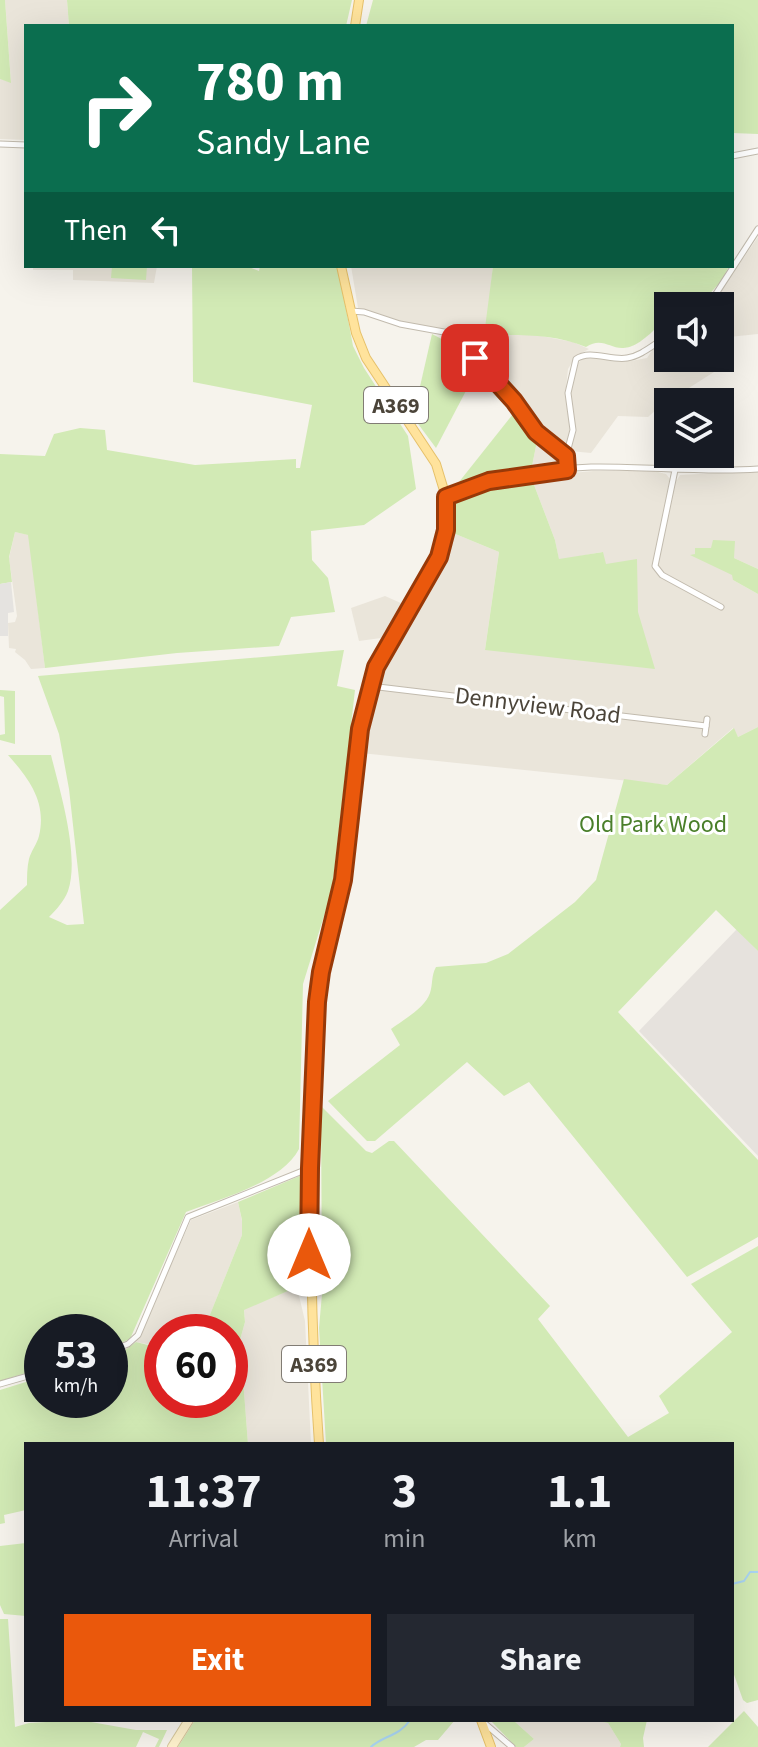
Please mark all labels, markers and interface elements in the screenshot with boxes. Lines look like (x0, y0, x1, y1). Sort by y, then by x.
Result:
text: 780 m (196, 43, 344, 122)
icon: right (64, 56, 168, 160)
text: Sandy Lane (196, 117, 370, 168)
icon: left (144, 208, 188, 252)
text: Then (64, 209, 128, 252)
map controls (654, 292, 734, 468)
button: sound (654, 292, 734, 372)
pin (441, 324, 509, 392)
icon: arrive (453, 336, 497, 380)
road number: A369 (364, 387, 428, 423)
button: layers (654, 388, 734, 468)
street label: Dennyview Road (453, 678, 623, 733)
park label: Old Park Wood (579, 807, 727, 842)
position arrow (267, 1213, 351, 1297)
speed limit sign: 60 (144, 1314, 248, 1418)
text: 53 (55, 1327, 97, 1384)
road number: A369 (282, 1346, 346, 1382)
text: km/h (54, 1372, 98, 1400)
text: 11:37 (146, 1458, 262, 1526)
text: 3 (392, 1458, 417, 1526)
text: 1.1 (547, 1458, 612, 1526)
text: Arrival (169, 1520, 239, 1557)
text: min (383, 1520, 425, 1557)
text: km (563, 1520, 597, 1557)
button: Exit (64, 1614, 371, 1706)
button: Share (387, 1614, 694, 1706)

